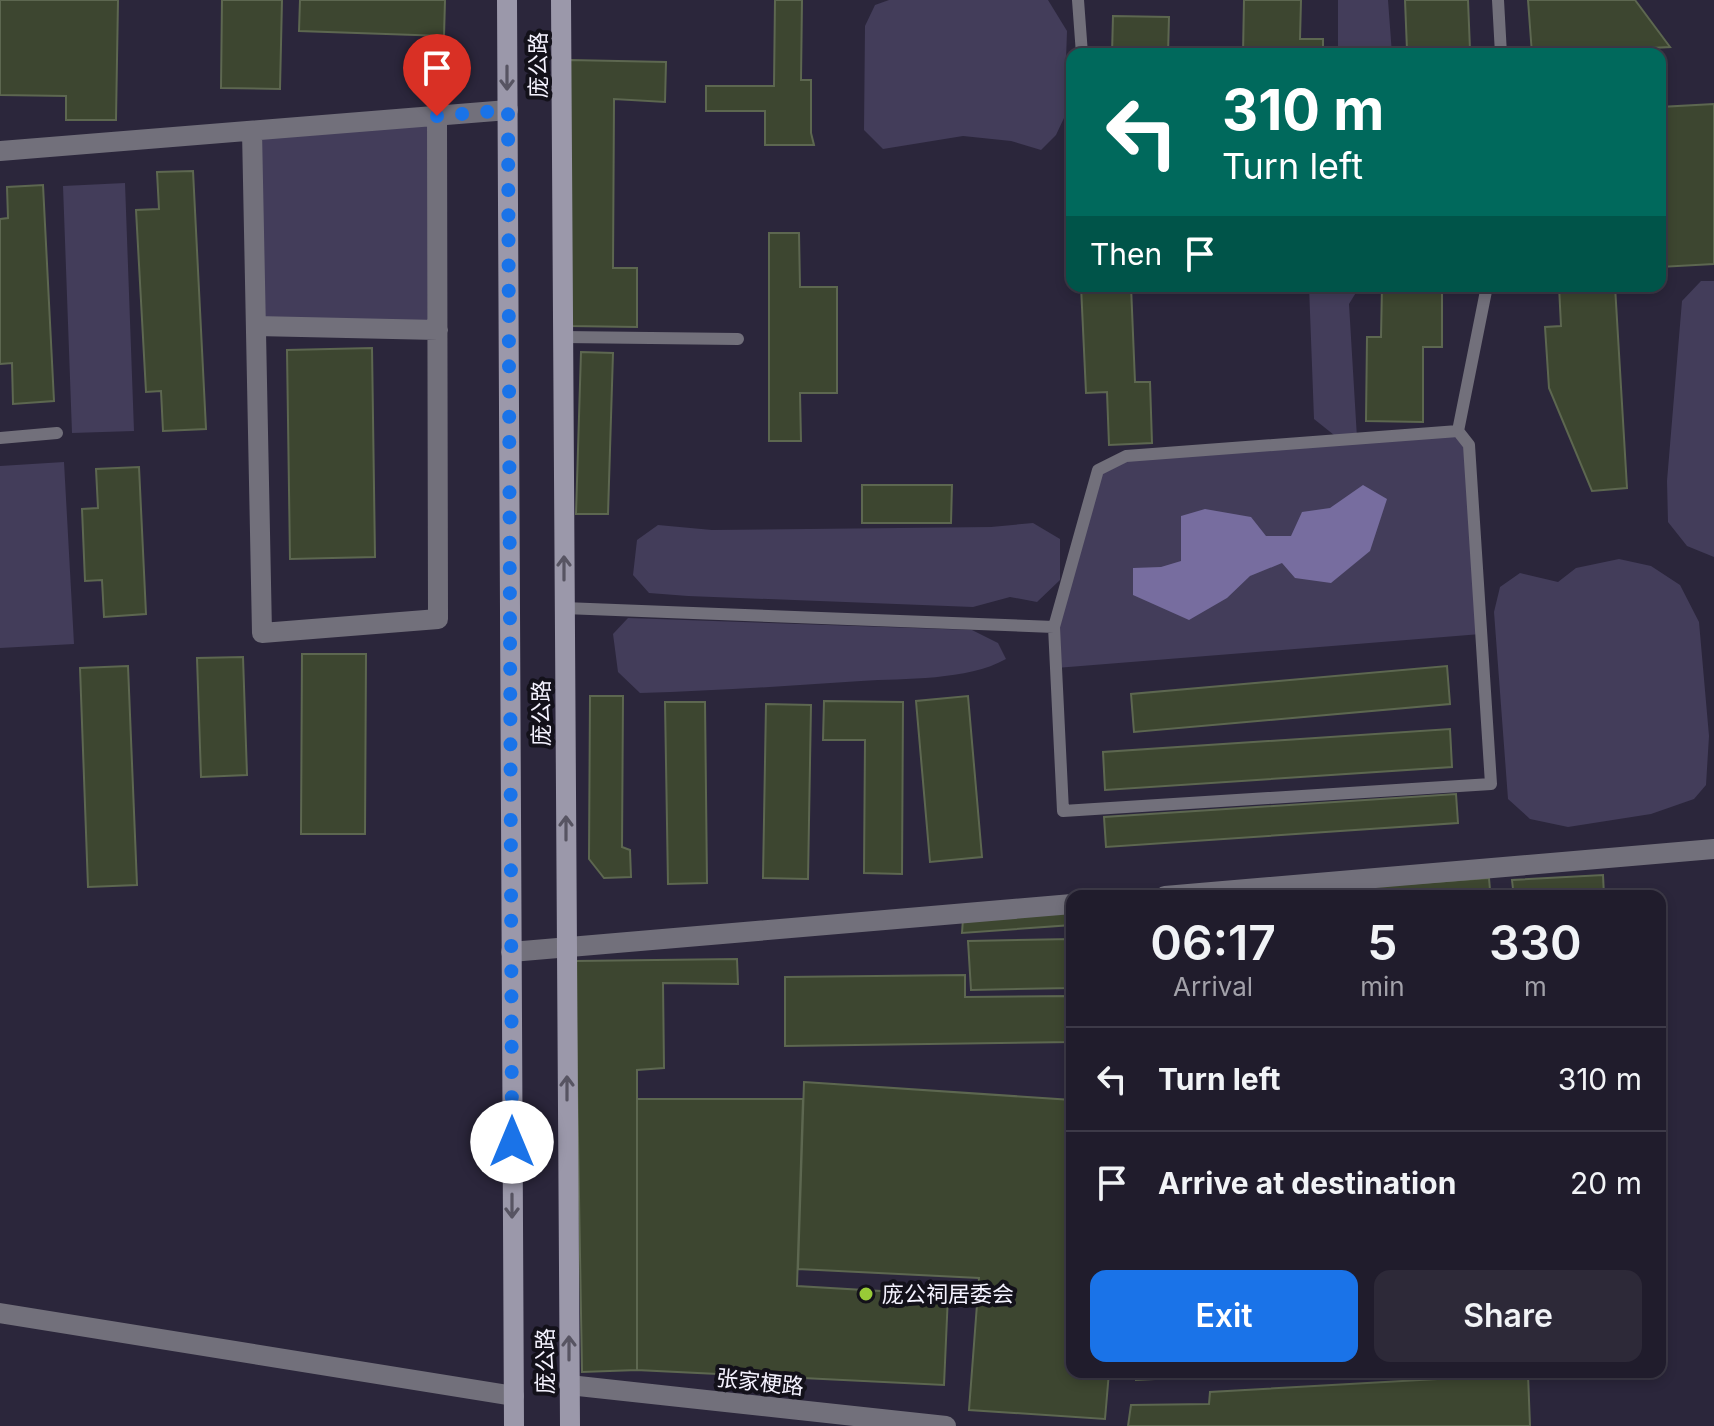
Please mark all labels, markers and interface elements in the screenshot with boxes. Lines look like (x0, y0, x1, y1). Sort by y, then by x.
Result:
street label: 庞公路 (525, 32, 551, 98)
pin (403, 34, 471, 116)
icon: arrive (415, 46, 459, 90)
one-way arrow (499, 64, 515, 91)
text: 310 m (1222, 76, 1384, 144)
icon: left (1090, 80, 1194, 184)
text: Turn left (1222, 144, 1363, 188)
icon: arrive (1178, 232, 1222, 276)
text: Then (1090, 236, 1162, 272)
one-way arrow (556, 555, 572, 582)
street label: 庞公路 (528, 680, 554, 746)
one-way arrow (558, 815, 574, 842)
text: 06:17 (1150, 913, 1276, 972)
text: 5 (1367, 913, 1398, 972)
text: 330 (1489, 913, 1582, 972)
text: Arrival (1173, 971, 1253, 1002)
text: min (1360, 971, 1405, 1002)
text: m (1524, 971, 1547, 1002)
icon: left (1090, 1057, 1134, 1101)
text: Turn left (1158, 1061, 1280, 1097)
text: 310 m (1558, 1061, 1642, 1097)
one-way arrow (559, 1075, 575, 1102)
position arrow (470, 1100, 554, 1184)
icon: arrive (1090, 1161, 1134, 1205)
text: Arrive at destination (1158, 1165, 1456, 1201)
text: 20 m (1570, 1165, 1642, 1201)
one-way arrow (505, 1192, 520, 1219)
button: Exit (1090, 1270, 1358, 1362)
button: Share (1374, 1270, 1642, 1362)
place label: 庞公祠居委会 (882, 1281, 1014, 1307)
marker: 庞公祠居委会 (857, 1285, 875, 1303)
street label: 庞公路 (532, 1328, 558, 1394)
one-way arrow (561, 1335, 577, 1362)
street label: 张家梗路 (715, 1364, 805, 1400)

